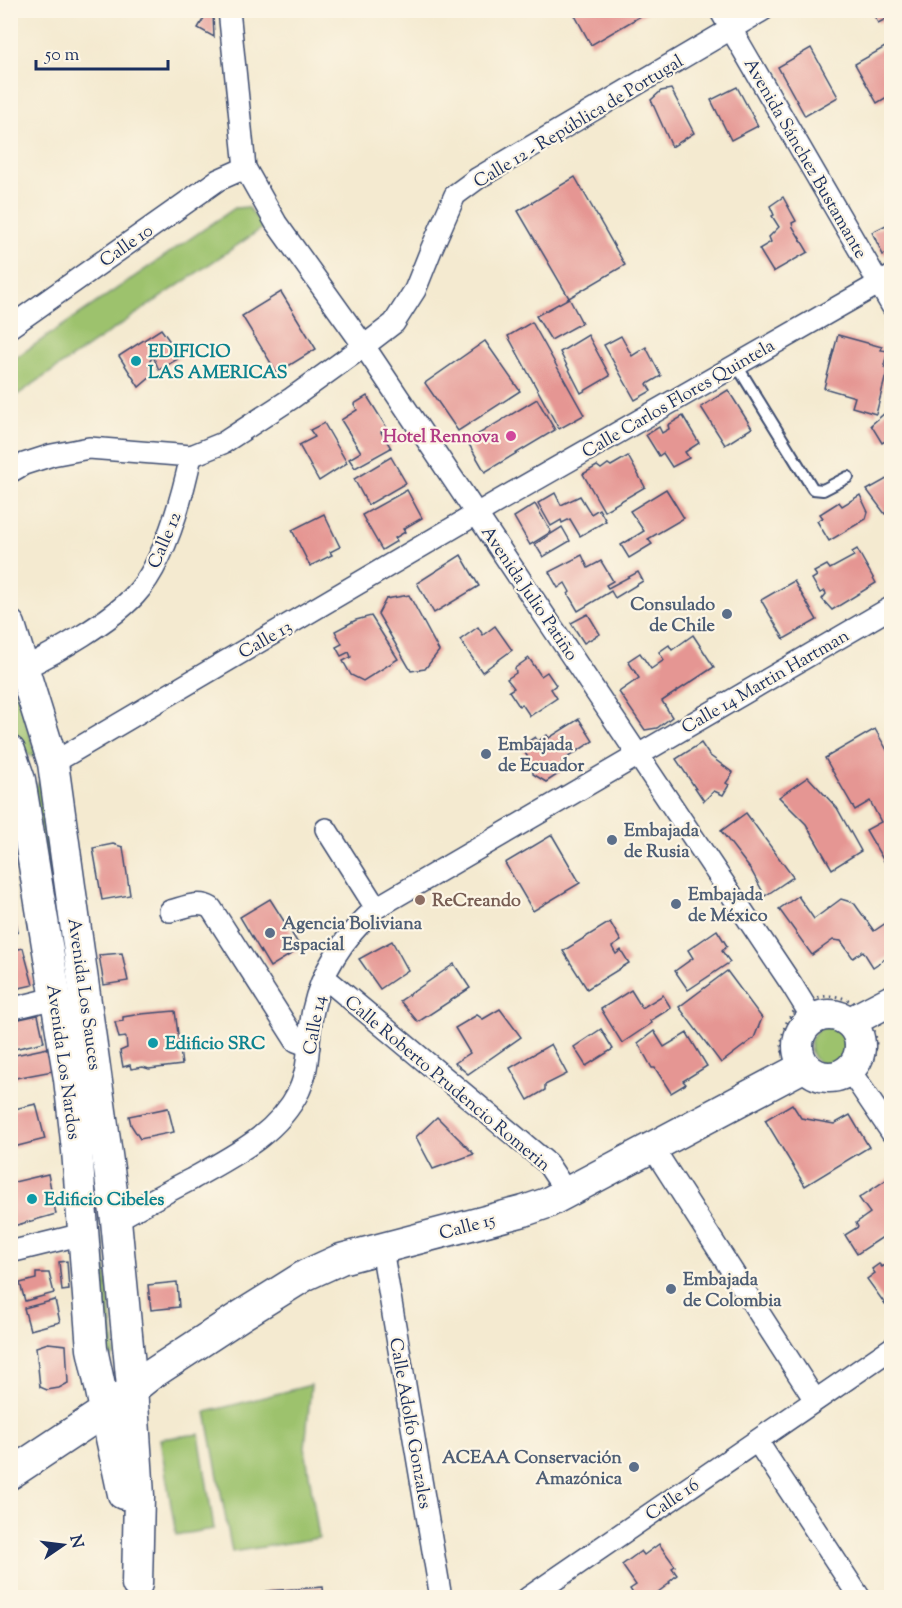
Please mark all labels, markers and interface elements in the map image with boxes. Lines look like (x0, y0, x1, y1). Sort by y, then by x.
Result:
scale bar (36, 33, 168, 71)
text: 50 m (44, 43, 80, 69)
street label: Calle 12 - República de Portugal (469, 50, 689, 196)
street label: Avenida Sánchez Bustamante (736, 54, 872, 264)
street label: Calle 10 (95, 219, 159, 275)
street label: Calle Carlos Flores Quintela (578, 334, 780, 466)
place label: EDIFICIO LAS AMERICAS (148, 340, 288, 387)
marker: EDIFICIO LAS AMERICAS (129, 354, 143, 368)
place label: Hotel Rennova (383, 425, 500, 451)
marker: Hotel Rennova (504, 429, 518, 443)
street label: Calle 12 (142, 508, 190, 573)
street label: Avenida Julio Patiño (473, 521, 583, 667)
place label: Consulado de Chile (630, 593, 716, 640)
marker: Consulado de Chile (720, 607, 734, 621)
street label: Calle 13 (234, 615, 298, 667)
street label: Calle 14 Martin Hartman (677, 624, 855, 741)
place label: Embajada de Ecuador (498, 733, 584, 780)
marker: Embajada de Ecuador (479, 747, 493, 761)
place label: Embajada de Rusia (624, 819, 700, 866)
marker: Embajada de Rusia (605, 833, 619, 847)
place label: Embajada de México (688, 883, 768, 930)
place label: ReCreando (432, 889, 521, 915)
marker: ReCreando (413, 893, 427, 907)
marker: Embajada de México (669, 897, 683, 911)
place label: Agencia Boliviana Espacial (282, 912, 423, 959)
street label: Avenida Los Sauces (59, 917, 107, 1072)
marker: Agencia Boliviana Espacial (263, 926, 277, 940)
street label: Avenida Los Nardos (38, 983, 86, 1142)
street label: Calle Roberto Prudencio Romerin (338, 990, 556, 1179)
street label: Calle 14 (298, 994, 334, 1057)
place label: Edificio SRC (165, 1032, 265, 1058)
marker: Edificio SRC (146, 1036, 160, 1050)
place label: Edificio Cibeles (44, 1188, 164, 1214)
marker: Edificio Cibeles (25, 1192, 39, 1206)
street label: Calle 15 (437, 1208, 498, 1248)
place label: Embajada de Colombia (683, 1268, 782, 1315)
marker: Embajada de Colombia (664, 1282, 678, 1296)
street label: Calle Adolfo Gonzales (381, 1336, 437, 1511)
place label: ACEAA Conservación Amazónica (442, 1446, 623, 1493)
marker: ACEAA Conservación Amazónica (627, 1460, 641, 1474)
street label: Calle 16 (641, 1473, 705, 1528)
north arrow (33, 1515, 93, 1575)
text: N (62, 1533, 88, 1551)

